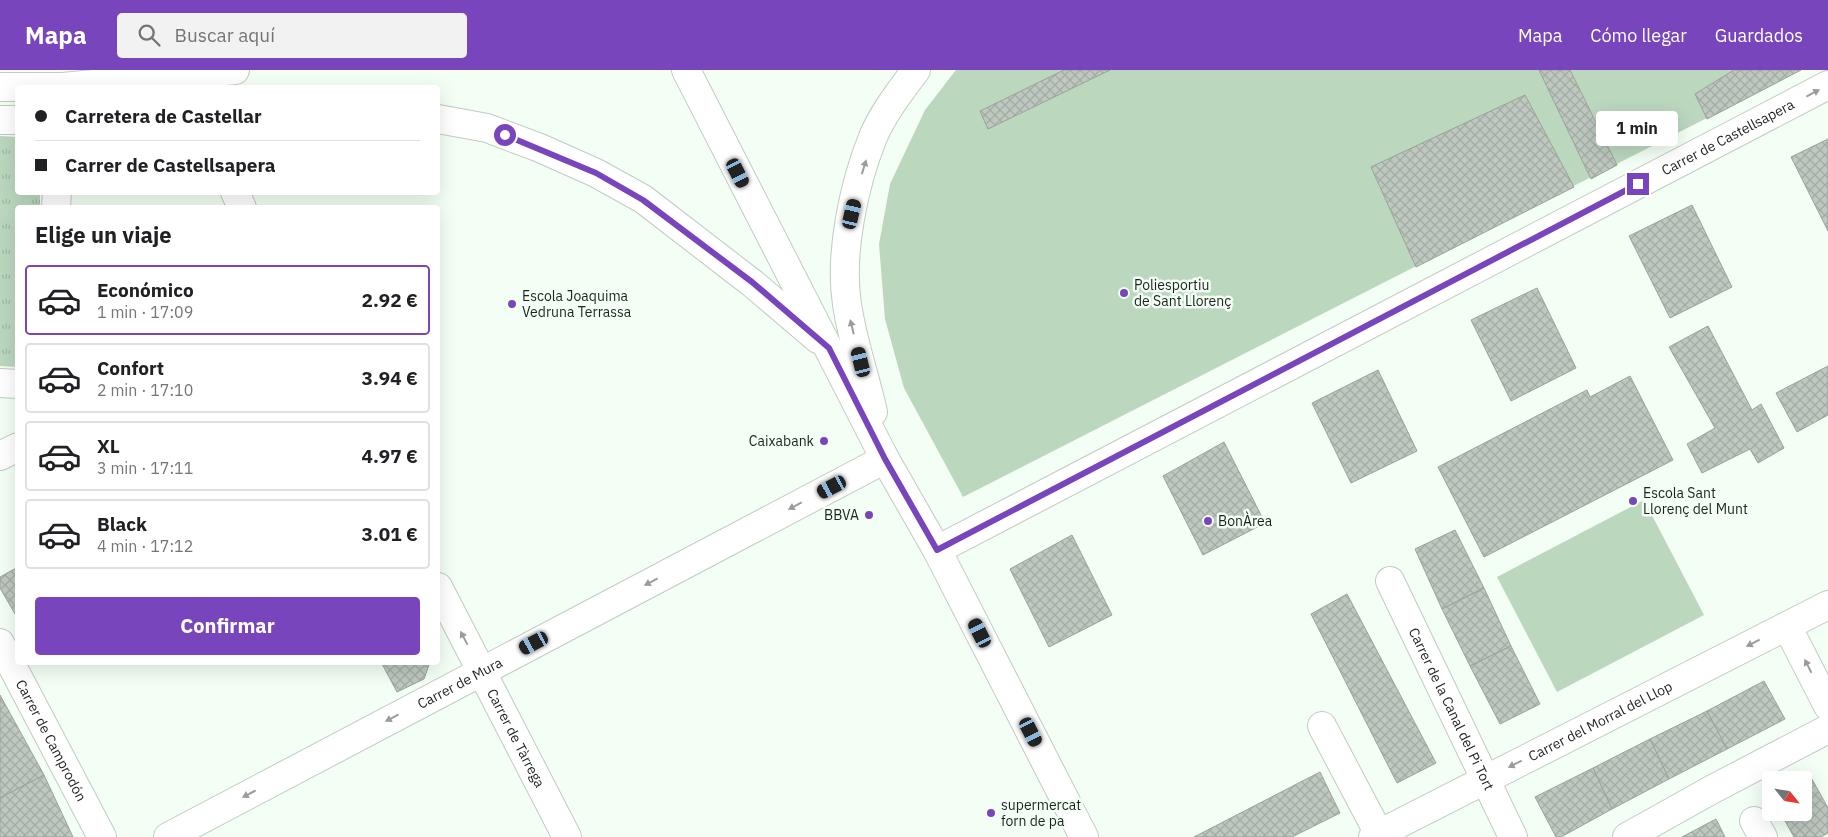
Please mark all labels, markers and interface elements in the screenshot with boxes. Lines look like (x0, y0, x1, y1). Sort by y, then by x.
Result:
search box (117, 13, 467, 58)
text: Mapa (25, 19, 87, 51)
icon: search (135, 21, 163, 49)
text: Buscar aquí (175, 23, 275, 47)
text: Mapa (1518, 24, 1562, 47)
text: Cómo llegar (1590, 24, 1687, 47)
text: Guardados (1715, 24, 1803, 47)
one-way arrow (1806, 88, 1820, 97)
street label: Carrer de Castellsapera (1658, 95, 1798, 179)
text: Carretera de Castellar (65, 104, 262, 128)
callout: 1 min (1597, 112, 1679, 146)
text: 1 min (1616, 118, 1658, 138)
route start (494, 124, 516, 146)
text: Carrer de Castellsapera (65, 153, 276, 177)
car (724, 156, 751, 190)
one-way arrow (860, 159, 868, 174)
route end (1627, 173, 1649, 195)
car (841, 198, 862, 230)
text: Elige un viaje (35, 220, 172, 249)
place label: Poliesportiu de Sant Llorenç (1134, 276, 1231, 310)
icon: car (37, 278, 82, 323)
text: Económico (97, 278, 194, 302)
place label: Escola Joaquima Vedruna Terrassa (522, 287, 632, 321)
marker: Poliesportiu de Sant Llorenç (1118, 287, 1130, 299)
text: 2.92 € (362, 288, 418, 312)
marker: Escola Joaquima Vedruna Terrassa (506, 298, 518, 310)
text: 1 min · 17:09 (97, 302, 193, 322)
one-way arrow (848, 319, 856, 334)
car (850, 346, 871, 378)
icon: car (37, 356, 82, 401)
text: Confort (97, 356, 164, 380)
text: 3.94 € (362, 366, 418, 390)
text: 2 min · 17:10 (97, 380, 193, 400)
place label: Caixabank (749, 432, 815, 450)
icon: car (37, 434, 82, 479)
text: XL (97, 434, 120, 458)
marker: Caixabank (818, 435, 830, 447)
text: 4.97 € (362, 444, 418, 468)
text: 3 min · 17:11 (97, 458, 193, 478)
car (815, 473, 848, 501)
place label: Escola Sant Llorenç del Munt (1643, 484, 1748, 518)
marker: Escola Sant Llorenç del Munt (1627, 495, 1639, 507)
one-way arrow (788, 502, 802, 510)
place label: BBVA (824, 506, 859, 524)
marker: BBVA (863, 509, 875, 521)
place label: BonÀrea (1218, 511, 1273, 530)
icon: car (37, 512, 82, 557)
text: Black (97, 512, 147, 536)
marker: BonÀrea (1202, 515, 1214, 527)
text: 3.01 € (362, 522, 418, 546)
text: 4 min · 17:12 (97, 536, 193, 556)
one-way arrow (644, 578, 659, 586)
button: Confirmar (35, 597, 420, 655)
car (966, 616, 993, 650)
street label: Carrer de la Canal del Pi Tort (1405, 625, 1498, 793)
car (517, 629, 550, 657)
one-way arrow (460, 631, 469, 645)
one-way arrow (1746, 639, 1761, 647)
street label: Carrer de Mura (414, 653, 506, 713)
one-way arrow (1804, 659, 1812, 673)
street label: Carrer de Camprodón (12, 676, 91, 804)
street label: Carrer del Morral del Llop (1525, 677, 1675, 765)
street label: Carrer de Tàrrega (483, 686, 549, 791)
one-way arrow (385, 714, 400, 722)
car (1017, 715, 1044, 749)
one-way arrow (1508, 760, 1522, 768)
north arrow (1762, 771, 1812, 821)
map controls (1762, 771, 1812, 821)
one-way arrow (241, 790, 256, 798)
place label: supermercat forn de pa (1001, 796, 1081, 830)
marker: supermercat forn de pa (985, 807, 997, 819)

